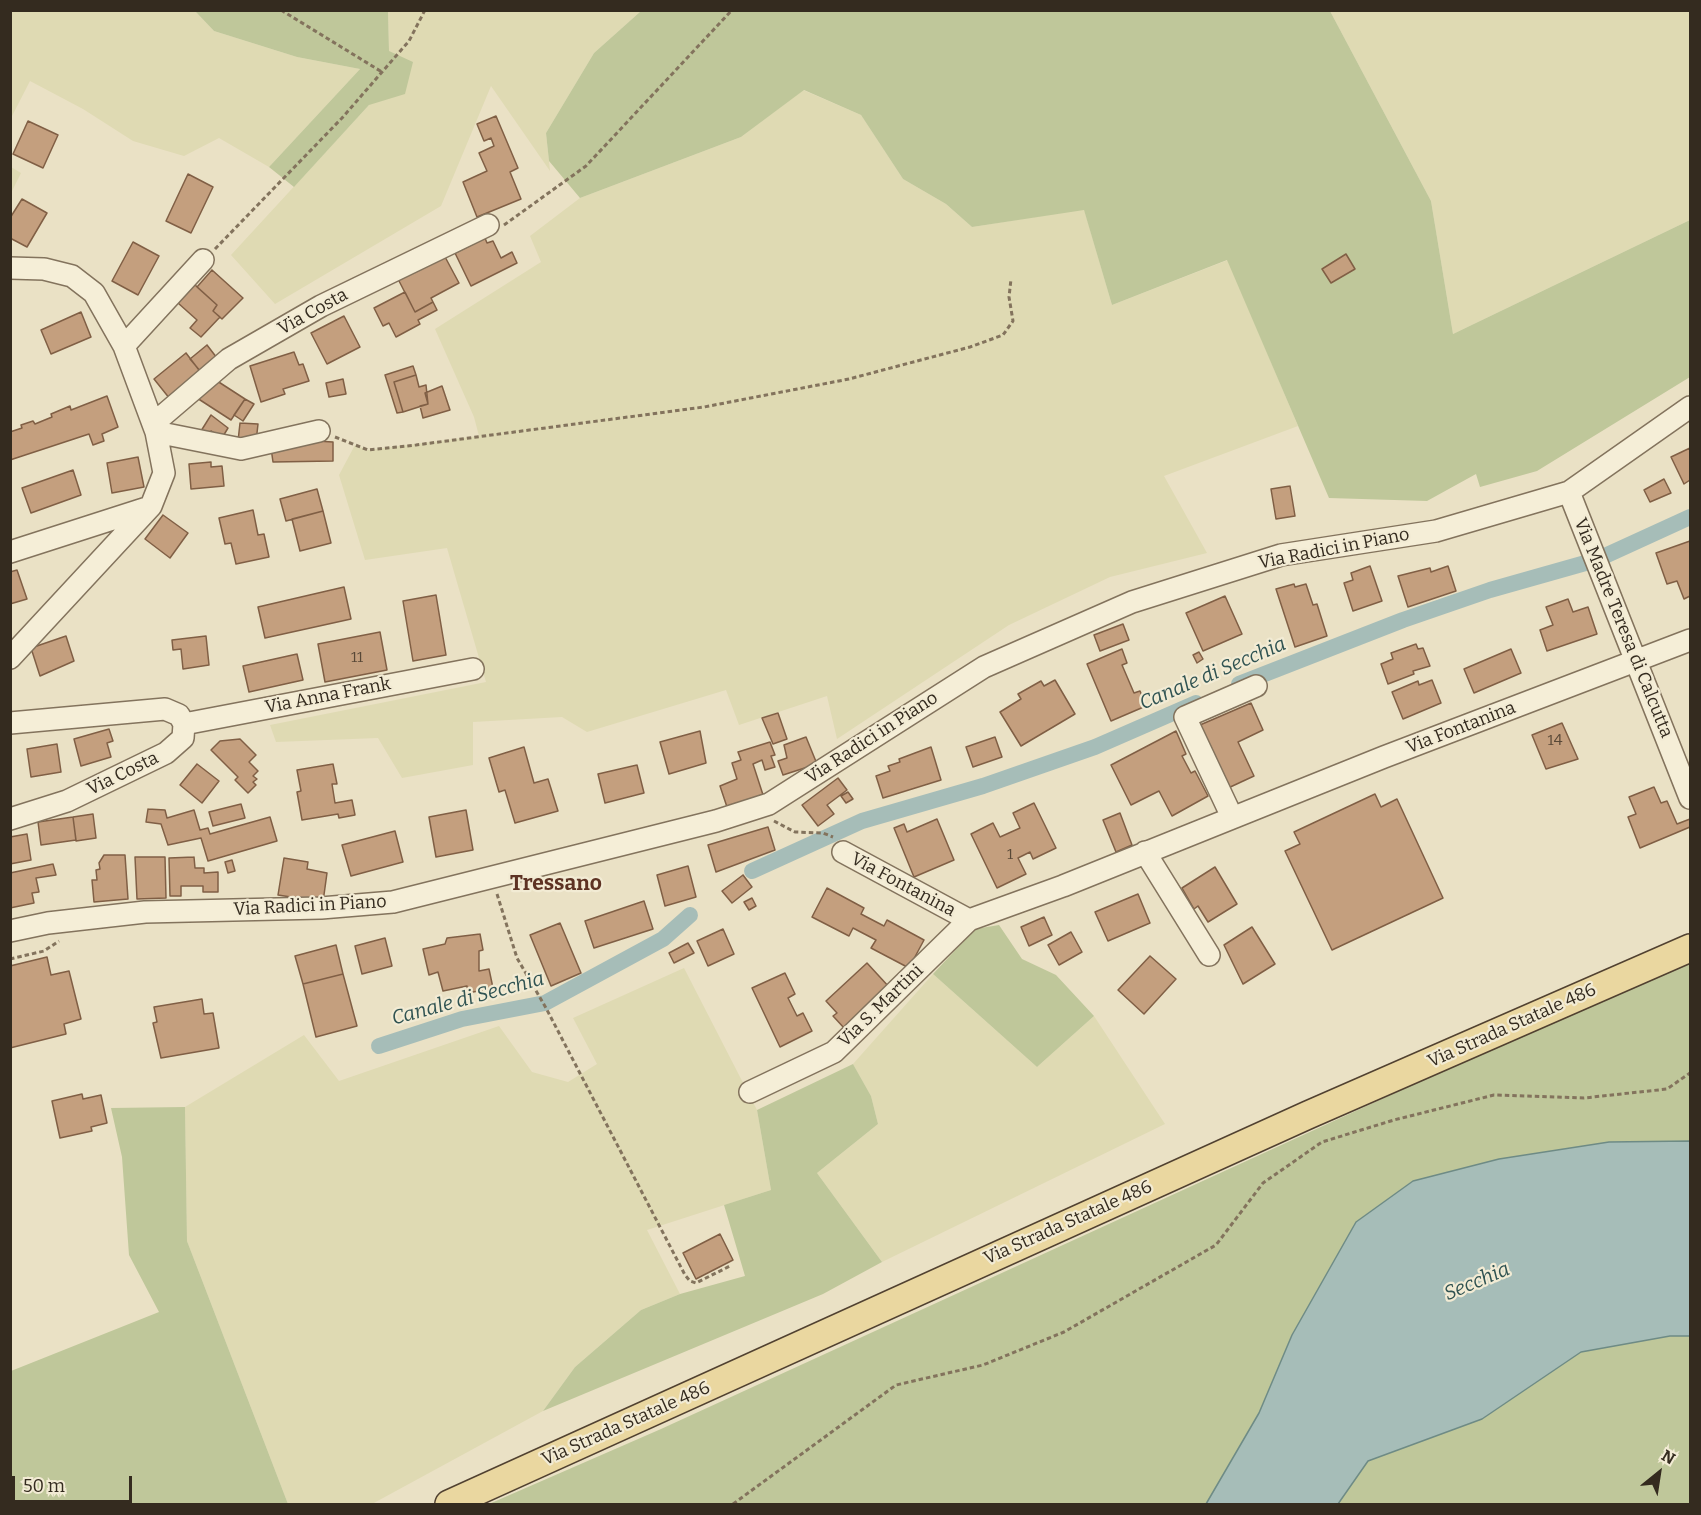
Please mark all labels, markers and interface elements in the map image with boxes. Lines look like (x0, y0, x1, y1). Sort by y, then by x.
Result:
street label: Via Costa (274, 284, 352, 340)
street label: Via Madre Teresa di Calcutta (1569, 515, 1677, 741)
street label: Via Radici in Piano (1257, 524, 1411, 574)
water label: Canale di Secchia (1136, 632, 1290, 716)
house number: 11 (351, 649, 363, 667)
street label: Via Anna Frank (263, 673, 393, 719)
street label: Via Radici in Piano (802, 687, 942, 789)
street label: Via Fontanina (1403, 697, 1519, 759)
house number: 14 (1548, 732, 1562, 750)
street label: Via Costa (84, 748, 162, 800)
house number: 1 (1007, 846, 1013, 864)
street label: Via Fontanina (847, 848, 959, 922)
district label: Tressano (510, 871, 602, 897)
street label: Via Radici in Piano (233, 891, 387, 921)
street label: Via S. Martini (834, 960, 928, 1052)
water label: Canale di Secchia (389, 967, 547, 1031)
street label: Via Strada Statale 486 (1425, 979, 1599, 1073)
street label: Via Strada Statale 486 (981, 1176, 1155, 1270)
water label: Secchia (1441, 1257, 1513, 1307)
street label: Via Strada Statale 486 (539, 1377, 713, 1471)
north arrow (1629, 1443, 1689, 1503)
text: N (1658, 1446, 1678, 1468)
scale bar (15, 1464, 135, 1502)
text: 50 m (23, 1475, 65, 1497)

